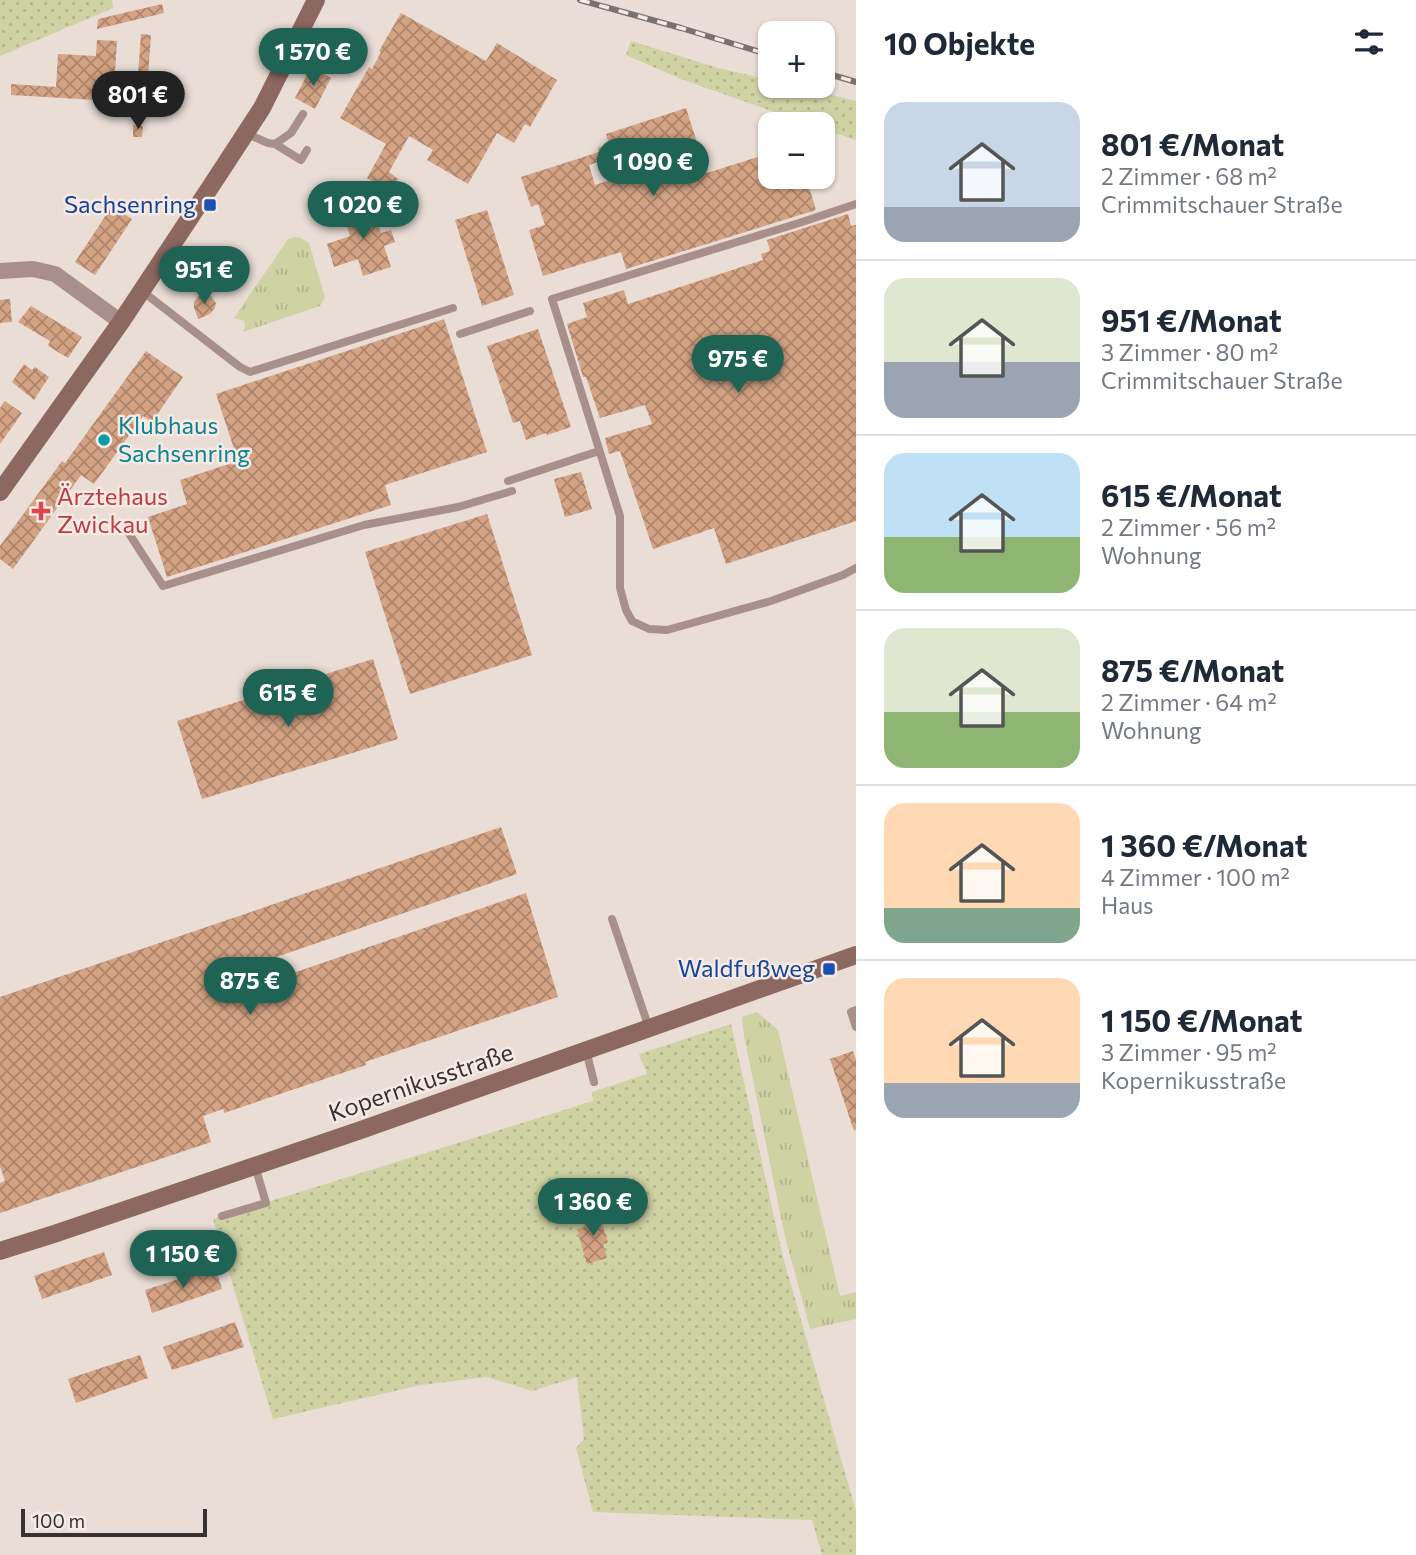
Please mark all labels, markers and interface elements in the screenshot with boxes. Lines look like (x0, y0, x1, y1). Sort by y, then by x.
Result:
map controls (758, 21, 835, 189)
button: + (758, 21, 835, 98)
icon: filters (1350, 23, 1388, 61)
text: 10 Objekte (884, 24, 1035, 61)
pin: 1 570 € (248, 28, 378, 88)
text: 1 570 € (275, 37, 351, 65)
pin: 801 € (89, 72, 187, 131)
text: 801 € (108, 80, 168, 108)
button: − (758, 112, 835, 189)
text: 801 €/Monat (1101, 125, 1284, 162)
icon: home (940, 130, 1024, 214)
pin: 1 090 € (588, 138, 718, 198)
text: 1 090 € (613, 147, 693, 175)
text: 2 Zimmer · 68 m² (1101, 162, 1277, 190)
pin: 1 020 € (298, 182, 428, 241)
place label: Sachsenring (64, 189, 196, 218)
text: 1 020 € (324, 190, 402, 218)
text: Crimmitschauer Straße (1101, 190, 1343, 218)
marker: Sachsenring (202, 197, 218, 213)
pin: 951 € (155, 246, 253, 306)
text: 951 € (175, 255, 233, 283)
text: 951 €/Monat (1101, 301, 1282, 338)
icon: home (940, 306, 1024, 390)
pin: 975 € (689, 336, 787, 395)
text: 3 Zimmer · 80 m² (1101, 338, 1278, 366)
text: 975 € (708, 344, 768, 372)
text: Crimmitschauer Straße (1101, 366, 1343, 394)
place label: Klubhaus Sachsenring (118, 410, 250, 467)
marker: Klubhaus Sachsenring (96, 432, 112, 448)
text: 615 €/Monat (1101, 476, 1282, 513)
place label: Ärztehaus Zwickau (57, 481, 168, 538)
icon: home (940, 481, 1024, 565)
marker: Ärztehaus Zwickau (31, 501, 51, 521)
text: 2 Zimmer · 56 m² (1101, 513, 1276, 541)
text: Wohnung (1101, 541, 1201, 569)
text: 875 €/Monat (1101, 651, 1284, 688)
icon: home (940, 656, 1024, 740)
pin: 615 € (239, 670, 337, 729)
text: 615 € (259, 678, 317, 706)
text: 2 Zimmer · 64 m² (1101, 688, 1277, 716)
text: Wohnung (1101, 716, 1201, 744)
text: 1 360 €/Monat (1101, 826, 1307, 863)
icon: home (940, 831, 1024, 915)
text: 4 Zimmer · 100 m² (1101, 863, 1290, 891)
text: Haus (1101, 891, 1154, 919)
place label: Waldfußweg (678, 953, 815, 982)
pin: 875 € (201, 958, 299, 1017)
marker: Waldfußweg (821, 961, 837, 977)
text: 875 € (220, 966, 280, 994)
text: 1 150 €/Monat (1101, 1001, 1302, 1038)
icon: home (940, 1006, 1024, 1090)
street label: Kopernikusstraße (325, 1036, 517, 1127)
text: 3 Zimmer · 95 m² (1101, 1038, 1276, 1066)
text: Kopernikusstraße (1101, 1066, 1286, 1094)
pin: 1 360 € (528, 1178, 658, 1238)
text: 1 360 € (554, 1187, 632, 1215)
pin: 1 150 € (118, 1230, 248, 1290)
text: 1 150 € (146, 1239, 220, 1267)
scale bar (21, 1506, 206, 1538)
text: 100 m (32, 1509, 85, 1532)

